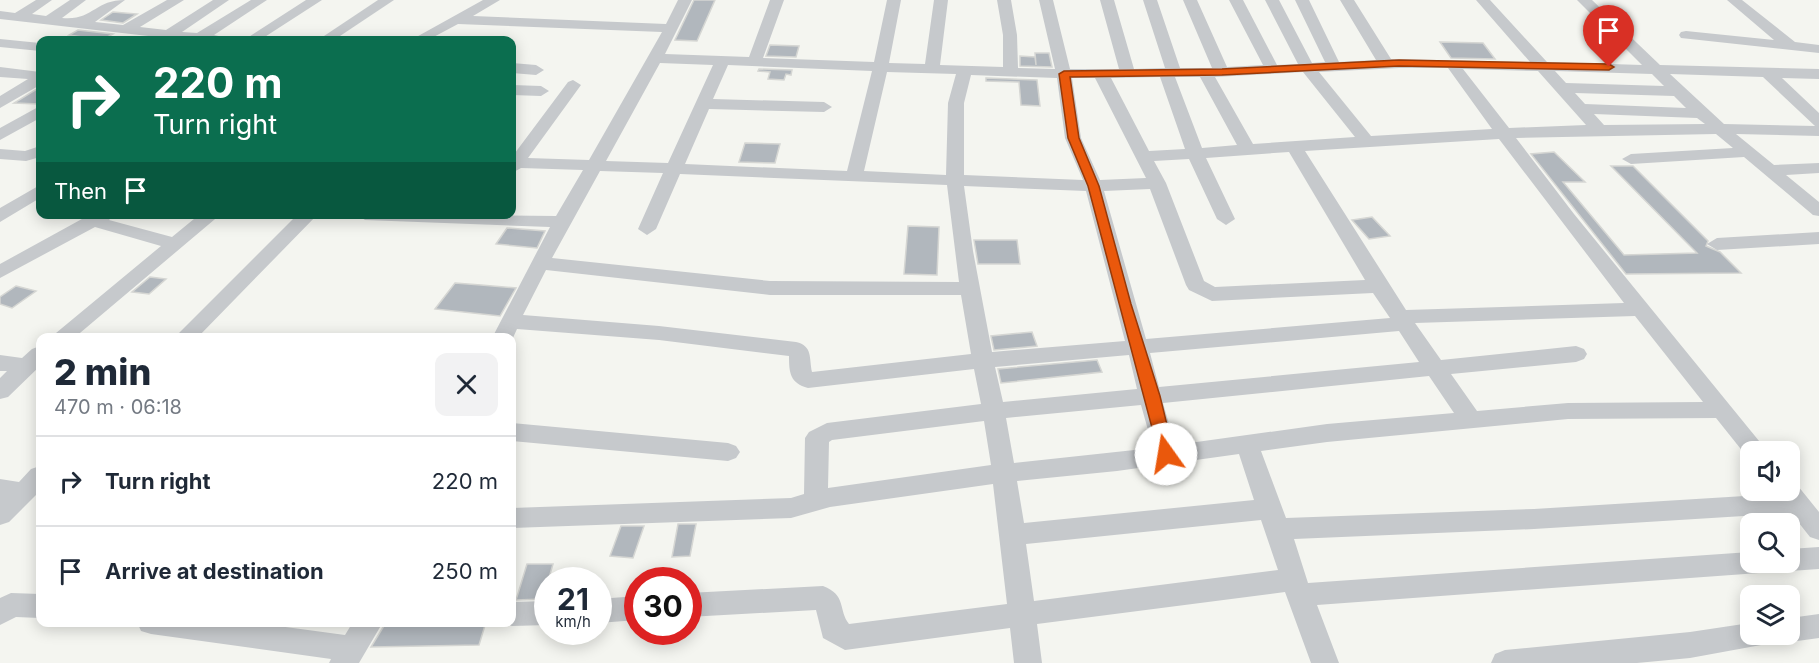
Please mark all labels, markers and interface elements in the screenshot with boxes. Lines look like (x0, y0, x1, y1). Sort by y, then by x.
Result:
pin (1583, 5, 1634, 67)
icon: arrive (1592, 14, 1625, 47)
text: 220 m (153, 57, 283, 108)
icon: right (54, 60, 132, 138)
text: Turn right (153, 108, 277, 141)
icon: arrive (119, 174, 152, 207)
text: Then (54, 178, 107, 204)
text: 2 min (54, 350, 151, 394)
button: close (435, 353, 498, 416)
text: 470 m · 06:18 (54, 395, 182, 419)
position arrow (1134, 422, 1198, 486)
map controls (1740, 441, 1800, 645)
button: sound (1740, 441, 1800, 501)
icon: right (54, 465, 87, 498)
text: Turn right (105, 468, 211, 494)
text: 220 m (432, 468, 498, 494)
button: search (1740, 513, 1800, 573)
icon: arrive (54, 555, 87, 588)
text: Arrive at destination (105, 558, 324, 584)
text: 250 m (432, 558, 498, 584)
speed limit sign: 30 (624, 567, 702, 645)
text: 21 (557, 581, 589, 617)
button: layers (1740, 585, 1800, 645)
text: km/h (555, 612, 591, 631)

